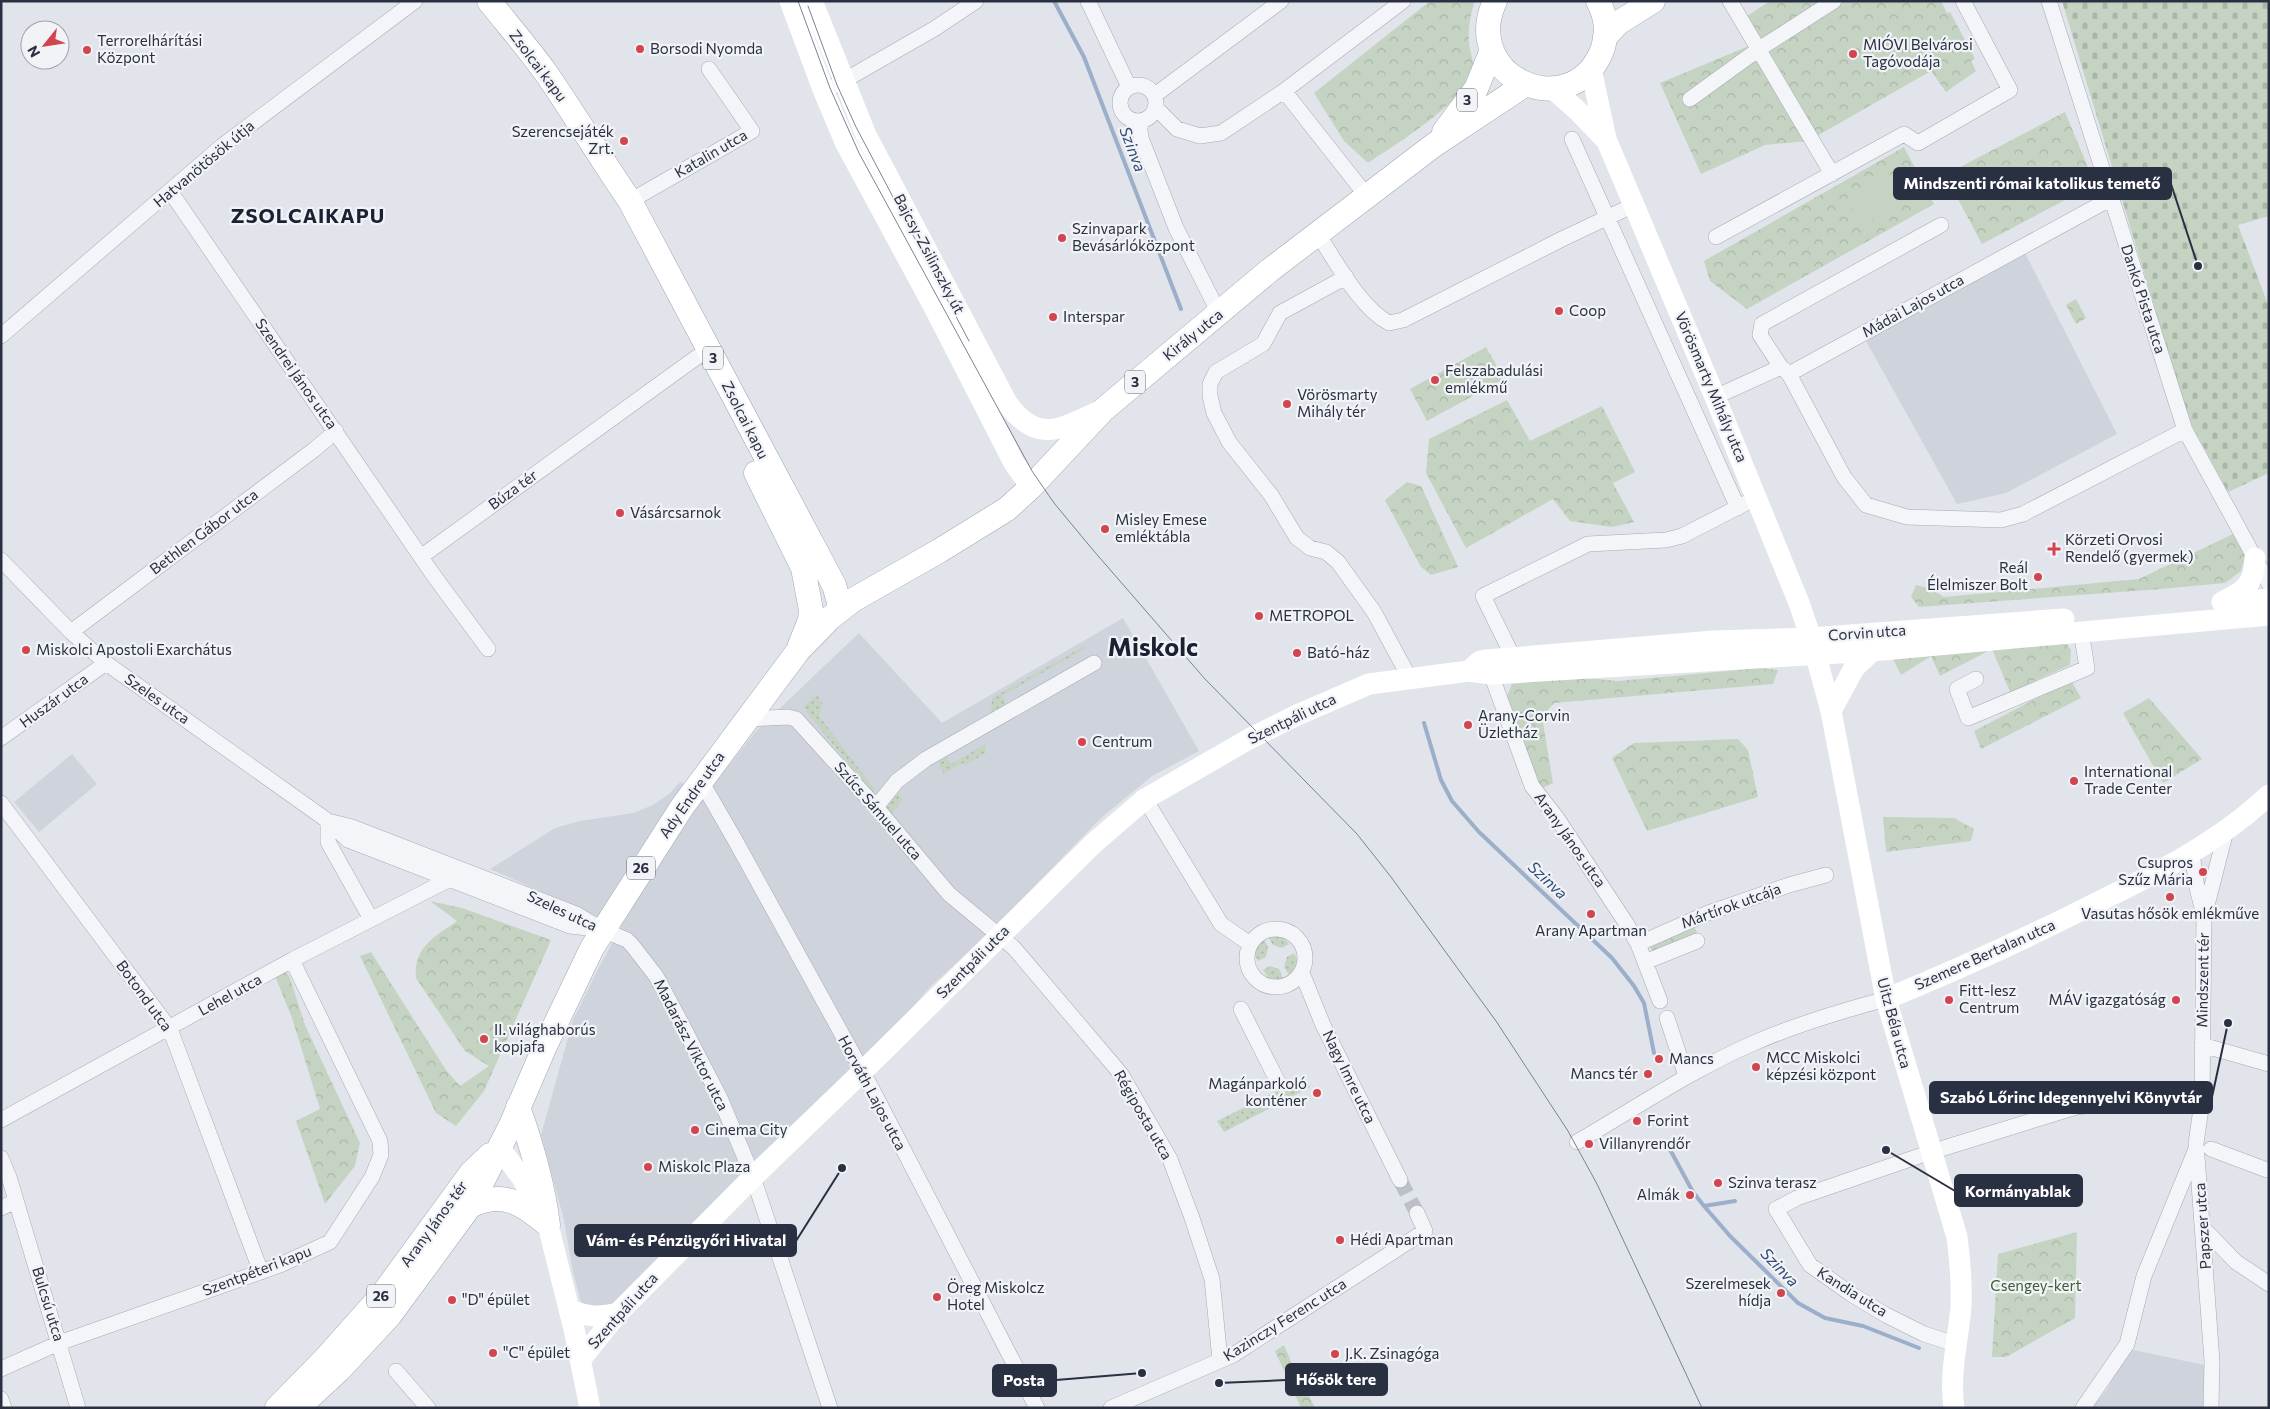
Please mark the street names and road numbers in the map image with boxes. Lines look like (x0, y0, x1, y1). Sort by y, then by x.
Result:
street label: Zsolcai kapu (506, 26, 572, 105)
road number: 3 (1457, 88, 1477, 112)
street label: Hatvanötösök útja (149, 116, 257, 211)
street label: Katalin utca (671, 125, 750, 181)
street label: Bajcsy-Zsilinszky út (891, 190, 969, 317)
street label: Dankó Pista utca (2118, 242, 2170, 356)
street label: Mádai Lajos utca (1858, 270, 1967, 341)
street label: Király utca (1159, 305, 1226, 364)
street label: Vörösmarty Mihály utca (1672, 309, 1752, 465)
street label: Szendrei János utca (252, 315, 342, 432)
road number: 3 (703, 346, 723, 369)
road number: 3 (1125, 371, 1145, 394)
street label: Zsolcai kapu (719, 378, 773, 461)
street label: Búza tér (484, 465, 540, 513)
street label: Bethlen Gábor utca (146, 485, 261, 578)
street label: Corvin utca (1827, 620, 1906, 644)
street label: Huszár utca (16, 669, 91, 731)
street label: Szeles utca (122, 669, 194, 727)
street label: Szentpáli utca (1245, 689, 1339, 747)
street label: Ady Endre utca (655, 748, 728, 841)
street label: Szűcs Sámuel utca (831, 758, 926, 863)
street label: Arany János utca (1531, 788, 1610, 890)
road number: 26 (627, 856, 655, 880)
street label: Mártírok utcája (1678, 879, 1783, 931)
street label: Szeles utca (525, 886, 600, 934)
street label: Szemere Bertalan utca (1911, 915, 2058, 993)
street label: Szentpáli utca (932, 921, 1013, 1002)
street label: Mindszent tér (2192, 932, 2212, 1028)
street label: Botond utca (113, 956, 177, 1034)
street label: Lehel utca (195, 969, 264, 1019)
street label: Uitz Béla utca (1874, 975, 1916, 1070)
street label: Madarász Viktor utca (651, 976, 733, 1113)
street label: Nagy Imre utca (1320, 1027, 1380, 1126)
street label: Horváth Lajos utca (835, 1032, 911, 1153)
street label: Régiposta utca (1111, 1066, 1177, 1163)
street label: Arany János tér (396, 1177, 471, 1270)
street label: Papszer utca (2190, 1182, 2214, 1270)
street label: Szentpéteri kapu (200, 1241, 314, 1299)
street label: Kandia utca (1814, 1262, 1891, 1320)
street label: Bulcsú utca (29, 1264, 69, 1343)
street label: Szentpáli utca (584, 1269, 661, 1352)
street label: Kazinczy Ferenc utca (1220, 1274, 1349, 1364)
road number: 26 (367, 1284, 395, 1308)

